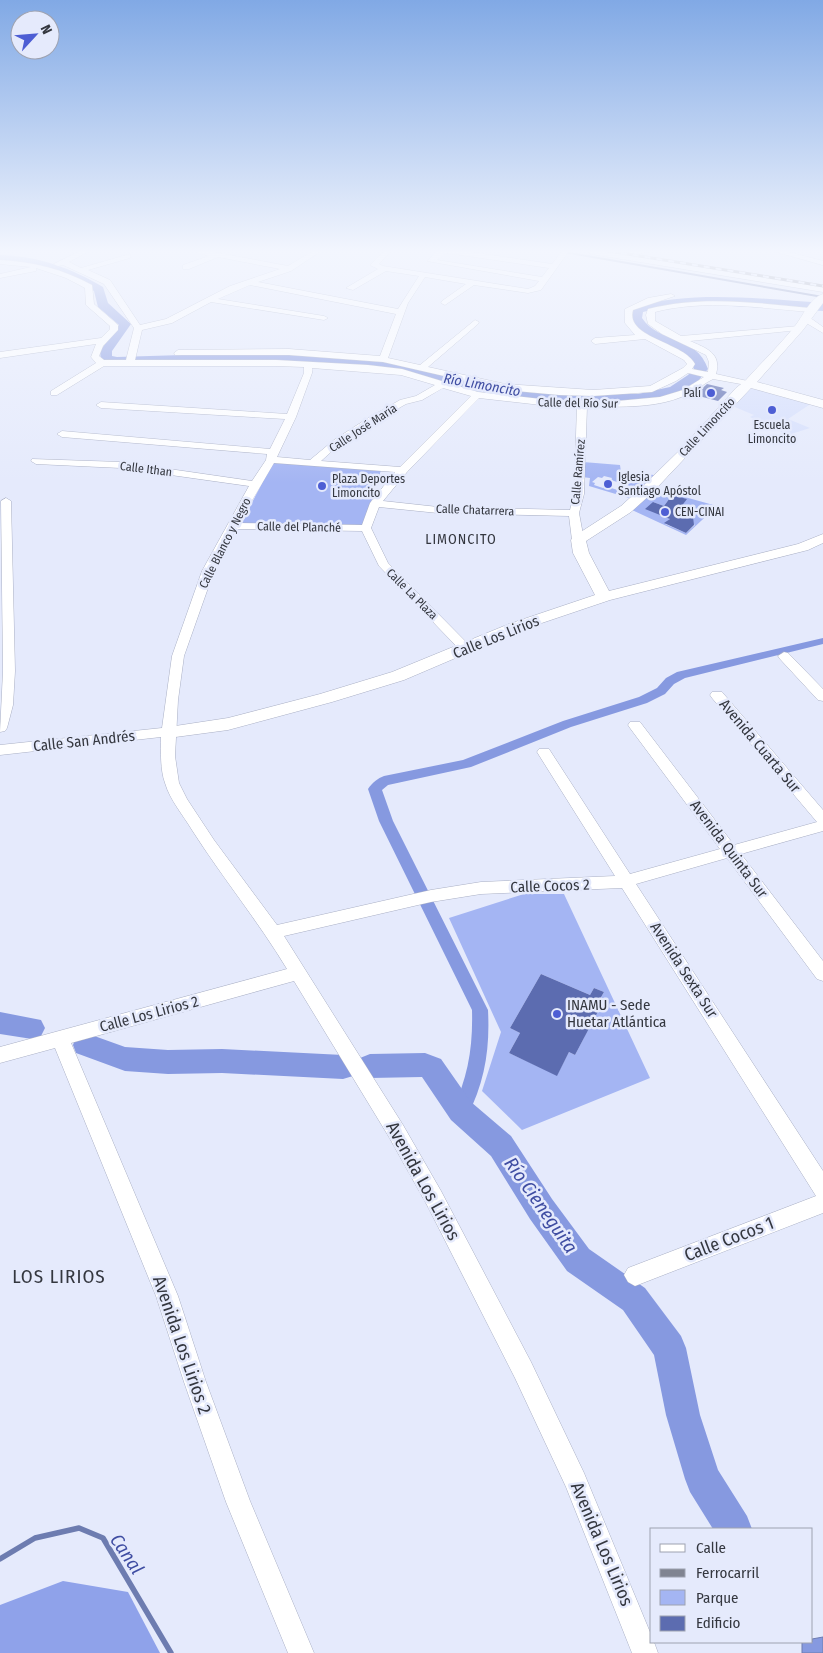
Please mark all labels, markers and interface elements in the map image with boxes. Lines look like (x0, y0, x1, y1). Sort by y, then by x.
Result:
north arrow (10, 10, 60, 60)
text: N (37, 22, 56, 37)
water label: Río Limoncito (442, 370, 522, 400)
place label: Palí (683, 386, 701, 400)
marker: Palí (705, 387, 717, 399)
street label: Calle del Río Sur (538, 395, 619, 411)
street label: Calle Limoncito (676, 395, 738, 459)
street label: Calle José María (327, 401, 400, 455)
marker: Escuela Limoncito (766, 404, 778, 416)
place label: Escuela Limoncito (748, 418, 796, 446)
street label: Calle Ramírez (568, 438, 588, 505)
street label: Calle Ithan (119, 459, 173, 479)
place label: Iglesia Santiago Apóstol (618, 470, 701, 498)
place label: Plaza Deportes Limoncito (332, 472, 405, 500)
marker: Iglesia Santiago Apóstol (602, 478, 614, 490)
marker: Plaza Deportes Limoncito (316, 480, 328, 492)
street label: Calle Blanco y Negro (196, 495, 254, 591)
street label: Calle Chatarrera (436, 502, 515, 518)
place label: CEN-CINAI (675, 505, 724, 519)
marker: CEN-CINAI (659, 506, 671, 518)
street label: Calle del Planché (257, 519, 341, 535)
district label: LIMONCITO (425, 531, 497, 548)
street label: Calle La Plaza (384, 566, 440, 622)
street label: Calle Los Lirios (450, 612, 542, 662)
street label: Avenida Cuarta Sur (716, 696, 805, 797)
street label: Calle San Andrés (32, 727, 136, 755)
street label: Avenida Quinta Sur (686, 797, 772, 902)
street label: Calle Cocos 2 (510, 876, 590, 896)
street label: Avenida Sexta Sur (646, 919, 722, 1022)
street label: Calle Los Lirios 2 (98, 992, 201, 1036)
place label: INAMU - Sede Huetar Atlántica (567, 996, 666, 1031)
marker: INAMU - Sede Huetar Atlántica (551, 1008, 563, 1020)
street label: Avenida Los Lirios (381, 1118, 465, 1245)
water label: Río Cieneguita (499, 1153, 583, 1257)
street label: Calle Cocos 1 (681, 1212, 777, 1266)
district label: LOS LIRIOS (12, 1265, 106, 1288)
street label: Avenida Los Lirios 2 (148, 1273, 216, 1417)
street label: Avenida Los Lirios (566, 1479, 638, 1610)
legend (650, 1528, 813, 1643)
water label: Canal (105, 1529, 149, 1579)
text: Calle (696, 1539, 726, 1557)
text: Ferrocarril (696, 1564, 759, 1582)
text: Parque (696, 1589, 739, 1607)
text: Edificio (696, 1614, 741, 1632)

